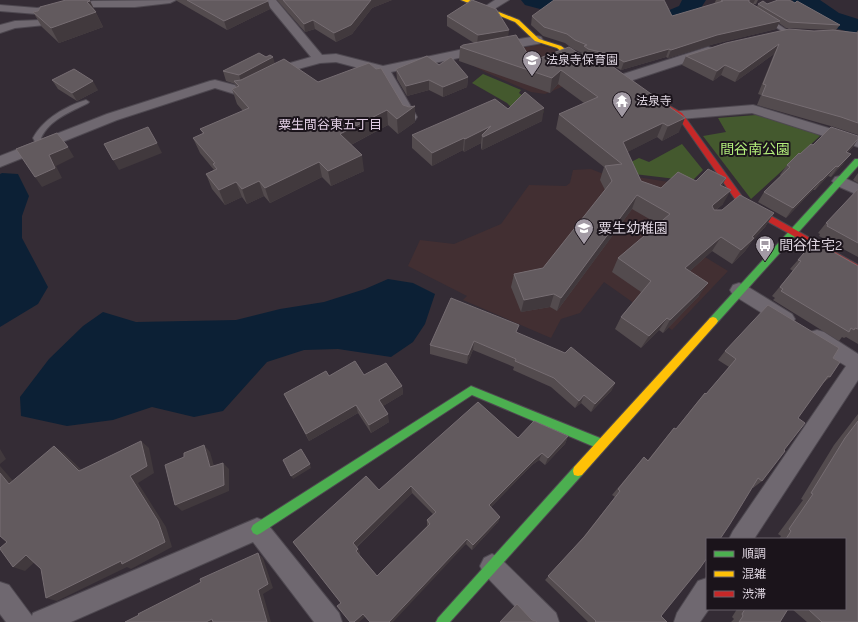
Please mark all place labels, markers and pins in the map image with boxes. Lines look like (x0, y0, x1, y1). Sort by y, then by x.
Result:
school or university icon: 法泉寺保育園 (521, 49, 543, 77)
place label: 法泉寺保育園 (546, 53, 618, 67)
temple icon: 法泉寺 (611, 90, 633, 118)
place label: 法泉寺 (636, 94, 672, 108)
school or university icon: 粟生幼稚園 (573, 217, 595, 245)
place label: 粟生幼稚園 (598, 220, 668, 236)
bus stop icon: 間谷住宅2 (754, 234, 776, 262)
place label: 間谷住宅2 (779, 237, 842, 253)

